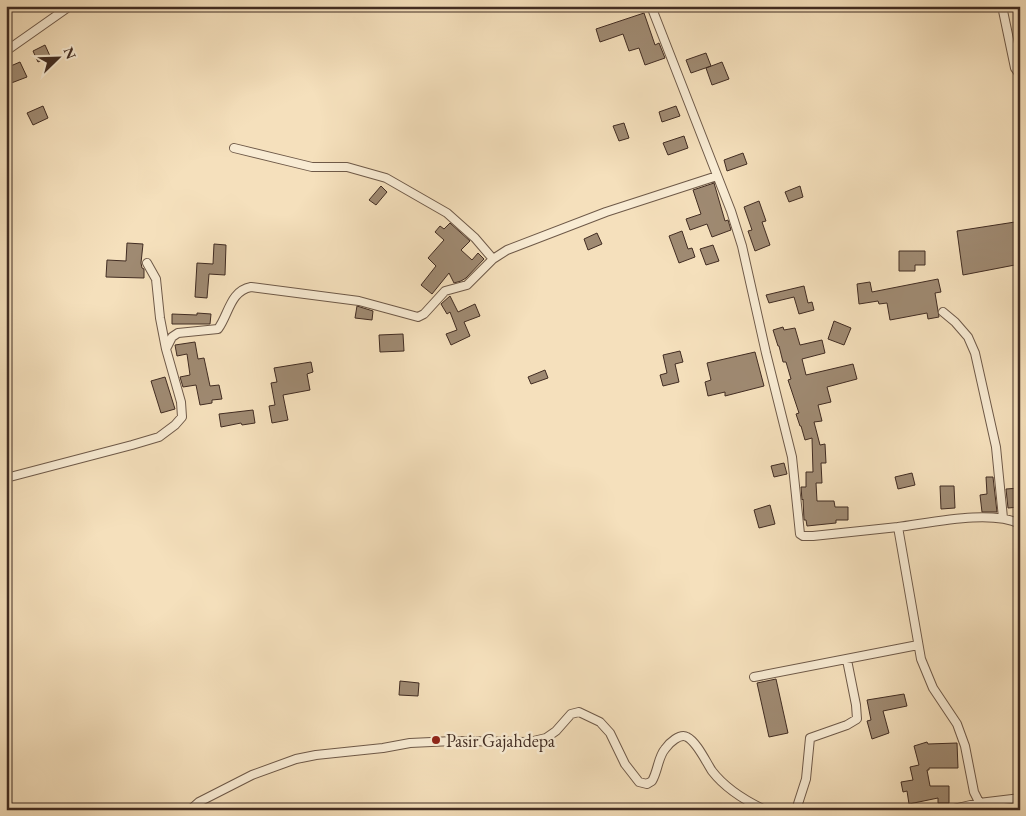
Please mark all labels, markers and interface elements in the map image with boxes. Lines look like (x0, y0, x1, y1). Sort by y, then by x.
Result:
north arrow (32, 32, 82, 82)
text: N (59, 44, 81, 62)
place label: Pasir Gajahdepa (446, 729, 556, 752)
marker: Pasir Gajahdepa (430, 734, 442, 746)

